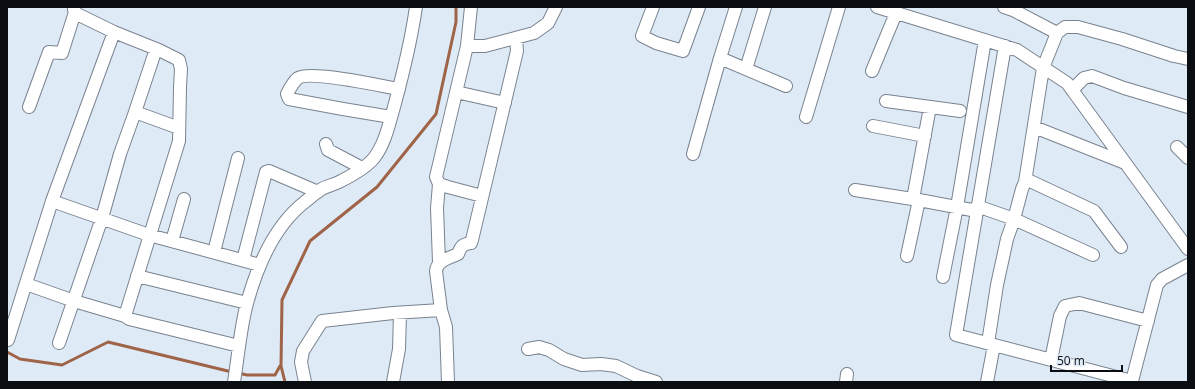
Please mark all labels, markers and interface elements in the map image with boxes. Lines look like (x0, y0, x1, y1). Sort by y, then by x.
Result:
scale bar (1051, 347, 1122, 373)
text: 50 m (1057, 352, 1085, 369)

